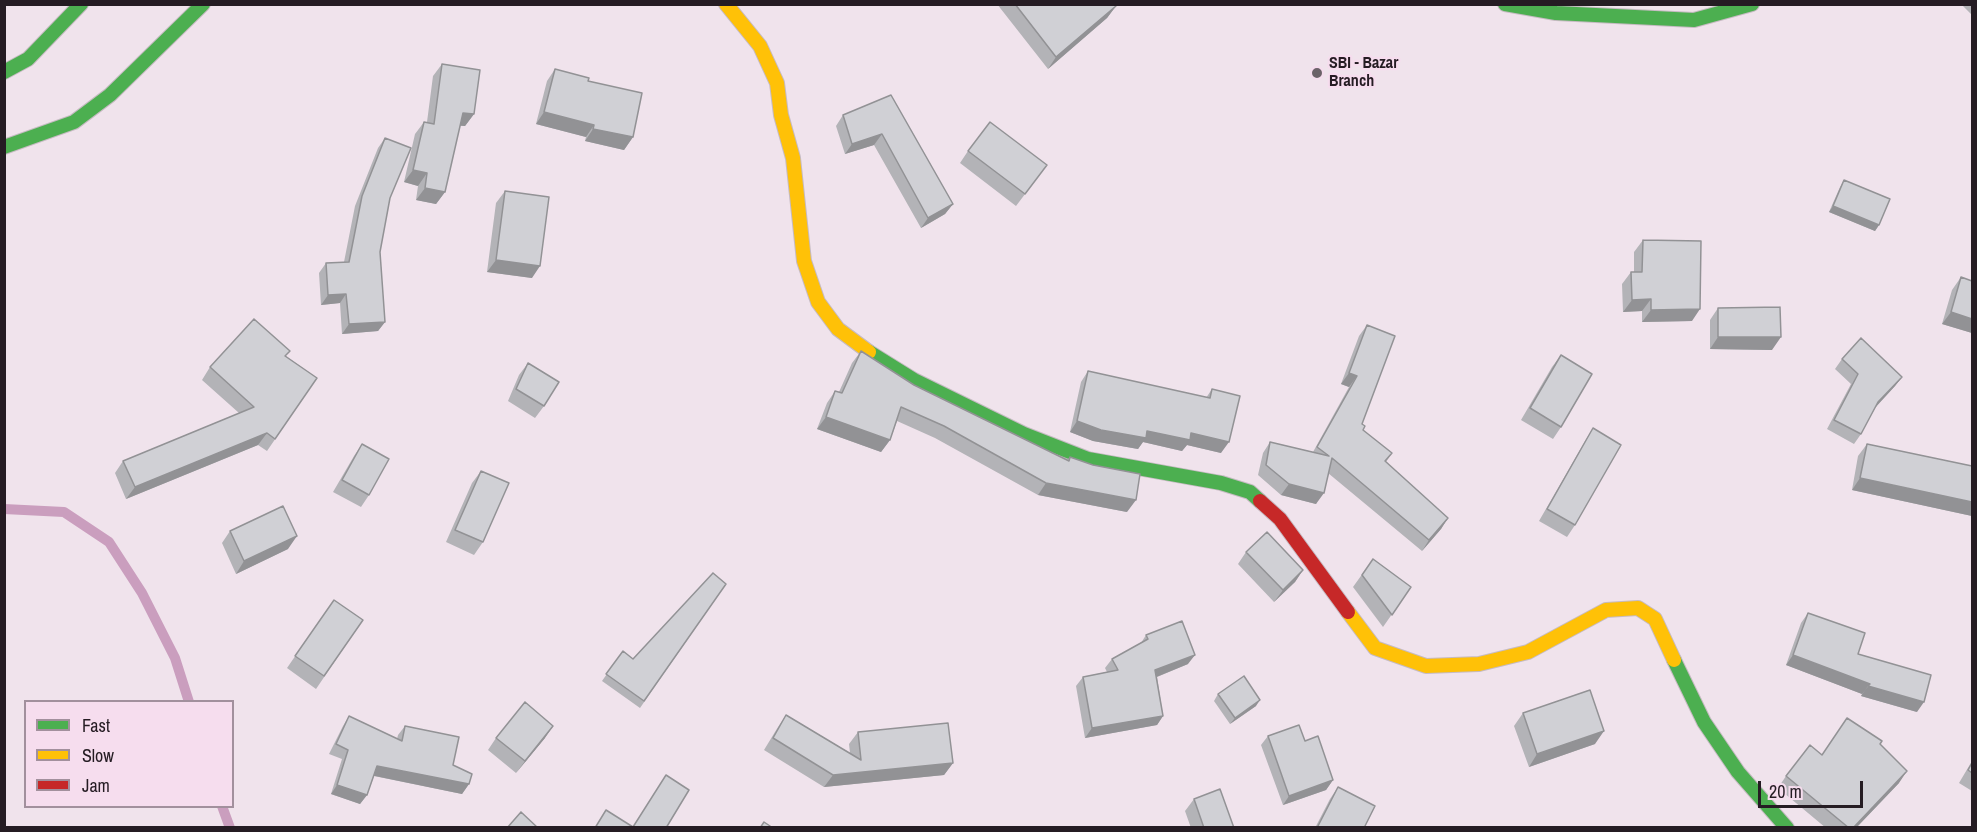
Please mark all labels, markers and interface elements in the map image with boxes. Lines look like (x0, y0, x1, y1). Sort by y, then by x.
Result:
place label: SBI - Bazar Branch (1329, 54, 1398, 92)
marker: SBI - Bazar Branch (1310, 66, 1324, 80)
legend (24, 700, 234, 808)
text: Fast (82, 713, 110, 738)
text: Slow (82, 743, 114, 768)
scale bar (1761, 769, 1866, 807)
text: Jam (82, 773, 110, 798)
text: 20 m (1769, 779, 1802, 804)

